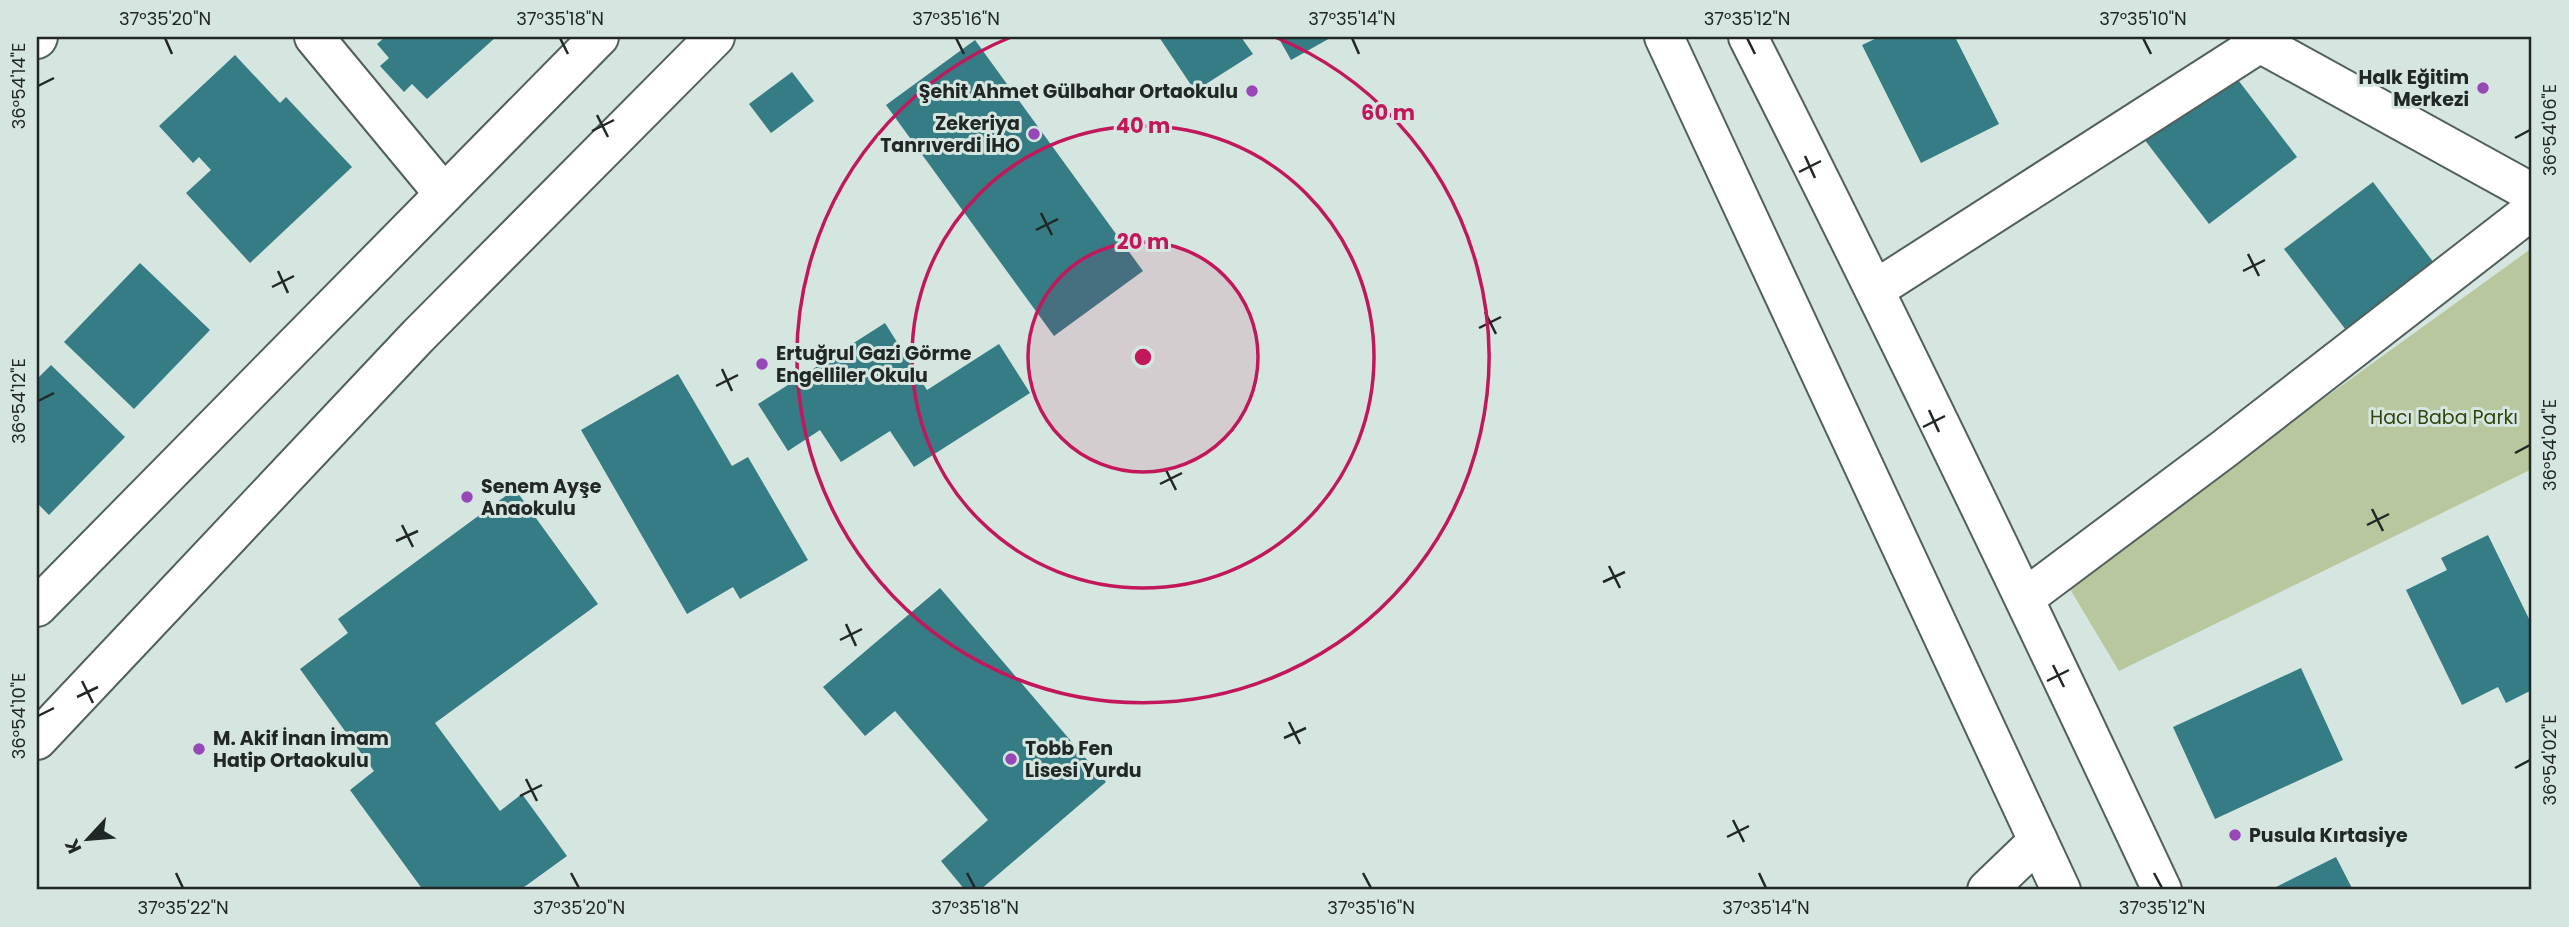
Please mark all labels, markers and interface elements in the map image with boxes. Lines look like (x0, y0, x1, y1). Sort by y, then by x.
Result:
text: 37°35'20"N (119, 6, 211, 31)
text: 37°35'18"N (516, 6, 604, 31)
text: 37°35'16"N (912, 6, 1000, 31)
text: 37°35'14"N (1308, 6, 1396, 31)
text: 37°35'12"N (1704, 6, 1790, 31)
text: 37°35'10"N (2099, 6, 2187, 31)
text: 36°54'14"E (6, 43, 31, 129)
place label: Halk Eğitim Merkezi (2359, 64, 2469, 113)
place label: Şehit Ahmet Gülbahar Ortaokulu (919, 78, 1238, 105)
marker: Halk Eğitim Merkezi (2475, 80, 2491, 96)
marker: Şehit Ahmet Gülbahar Ortaokulu (1244, 83, 1260, 99)
text: 36°54'06"E (2537, 84, 2562, 176)
text: 60 m (1361, 98, 1415, 127)
place label: Zekeriya Tanrıverdi İHO (880, 110, 1020, 159)
text: 40 m (1116, 111, 1170, 140)
marker: Zekeriya Tanrıverdi İHO (1026, 126, 1042, 142)
text: 20 m (1117, 227, 1169, 256)
place label: Ertuğrul Gazi Görme Engelliler Okulu (776, 340, 972, 389)
centre of rings (1131, 345, 1155, 369)
marker: Ertuğrul Gazi Görme Engelliler Okulu (754, 356, 770, 372)
text: 36°54'12"E (6, 358, 31, 444)
text: 36°54'04"E (2537, 399, 2562, 491)
park label: Hacı Baba Parkı (2370, 404, 2518, 431)
place label: Senem Ayşe Anaokulu (481, 473, 602, 522)
marker: Senem Ayşe Anaokulu (459, 489, 475, 505)
text: 36°54'10"E (6, 673, 31, 759)
text: 36°54'02"E (2537, 714, 2562, 806)
place label: M. Akif İnan İmam Hatip Ortaokulu (213, 725, 389, 774)
place label: Tobb Fen Lisesi Yurdu (1025, 735, 1142, 784)
marker: M. Akif İnan İmam Hatip Ortaokulu (191, 741, 207, 757)
marker: Tobb Fen Lisesi Yurdu (1003, 751, 1019, 767)
north arrow (52, 804, 122, 874)
place label: Pusula Kırtasiye (2249, 822, 2408, 849)
marker: Pusula Kırtasiye (2227, 827, 2243, 843)
text: K (58, 834, 88, 858)
text: 37°35'22"N (137, 895, 229, 920)
text: 37°35'20"N (533, 895, 625, 920)
text: 37°35'18"N (931, 895, 1019, 920)
text: 37°35'16"N (1327, 895, 1415, 920)
text: 37°35'14"N (1722, 895, 1810, 920)
text: 37°35'12"N (2119, 895, 2205, 920)

